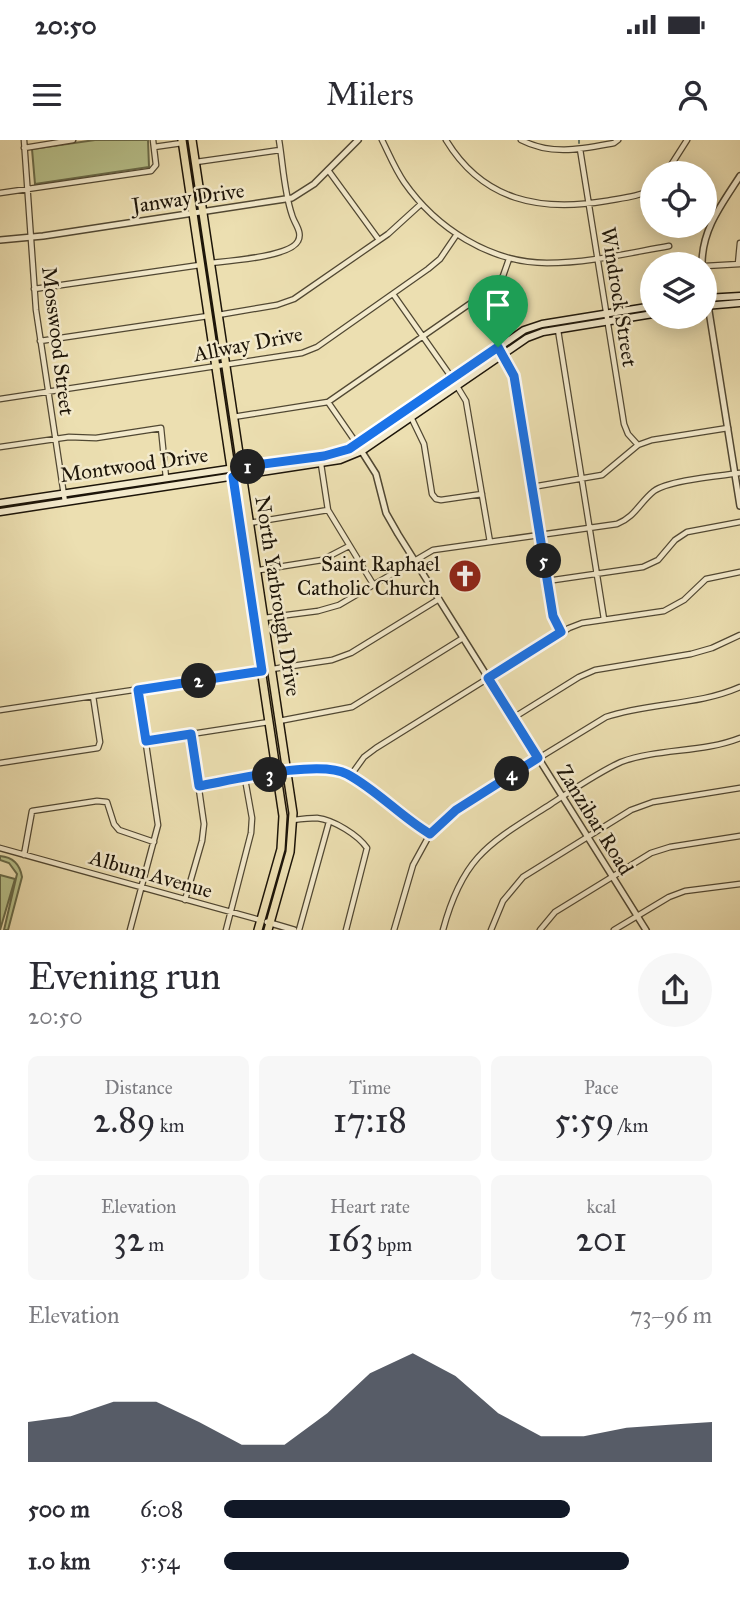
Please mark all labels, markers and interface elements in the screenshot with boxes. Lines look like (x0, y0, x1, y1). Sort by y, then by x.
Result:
text: 20:50 (35, 9, 97, 41)
text: Milers (326, 75, 414, 114)
icon: menu (28, 76, 66, 114)
icon: person (674, 76, 712, 114)
map controls (640, 161, 717, 329)
button: locate (640, 161, 717, 238)
street label: Janway Drive (128, 177, 246, 219)
street label: Windrock Street (595, 225, 643, 369)
button: layers (640, 252, 717, 329)
street label: Mosswood Street (36, 265, 80, 417)
pin (468, 275, 528, 347)
icon: arrive (479, 286, 517, 324)
street label: Allway Drive (190, 321, 305, 367)
street label: Montwood Drive (58, 442, 210, 488)
pin: 1 (230, 450, 266, 484)
text: 1 (244, 455, 251, 478)
street label: North Yarbrough Drive (249, 494, 307, 698)
pin: 5 (526, 544, 562, 578)
text: 5 (539, 549, 548, 572)
place label: Saint Raphael Catholic Church (297, 551, 440, 601)
church icon: Saint Raphael Catholic Church (446, 557, 484, 595)
pin: 2 (182, 664, 216, 698)
text: 2 (194, 669, 203, 692)
pin: 4 (494, 756, 530, 792)
pin: 3 (252, 758, 288, 792)
street label: Zanzibar Road (551, 760, 639, 880)
text: 4 (506, 762, 517, 785)
text: 3 (266, 763, 273, 786)
street label: Album Avenue (86, 844, 216, 904)
text: Evening run (28, 953, 221, 999)
button: share (638, 953, 712, 1027)
text: 20:50 (28, 1002, 83, 1030)
text: Distance (105, 1076, 173, 1099)
text: Time (349, 1076, 391, 1099)
text: Pace (584, 1076, 619, 1099)
text: 2.89 (93, 1099, 156, 1142)
text: 17:18 (333, 1099, 407, 1142)
text: 5:59 (554, 1099, 614, 1142)
text: km (156, 1114, 184, 1137)
text: /km (614, 1114, 648, 1137)
text: Elevation (101, 1195, 176, 1218)
text: Heart rate (330, 1195, 410, 1218)
text: kcal (586, 1195, 616, 1218)
text: 32 (113, 1218, 144, 1261)
text: 163 (328, 1218, 373, 1261)
text: 201 (576, 1218, 627, 1261)
text: m (144, 1233, 164, 1256)
text: bpm (373, 1233, 412, 1256)
text: Elevation (28, 1301, 119, 1329)
text: 73–96 m (630, 1301, 712, 1329)
text: 500 m (28, 1495, 90, 1523)
text: 6:08 (140, 1495, 183, 1523)
text: 1.0 km (28, 1547, 90, 1575)
text: 5:54 (140, 1547, 179, 1575)

